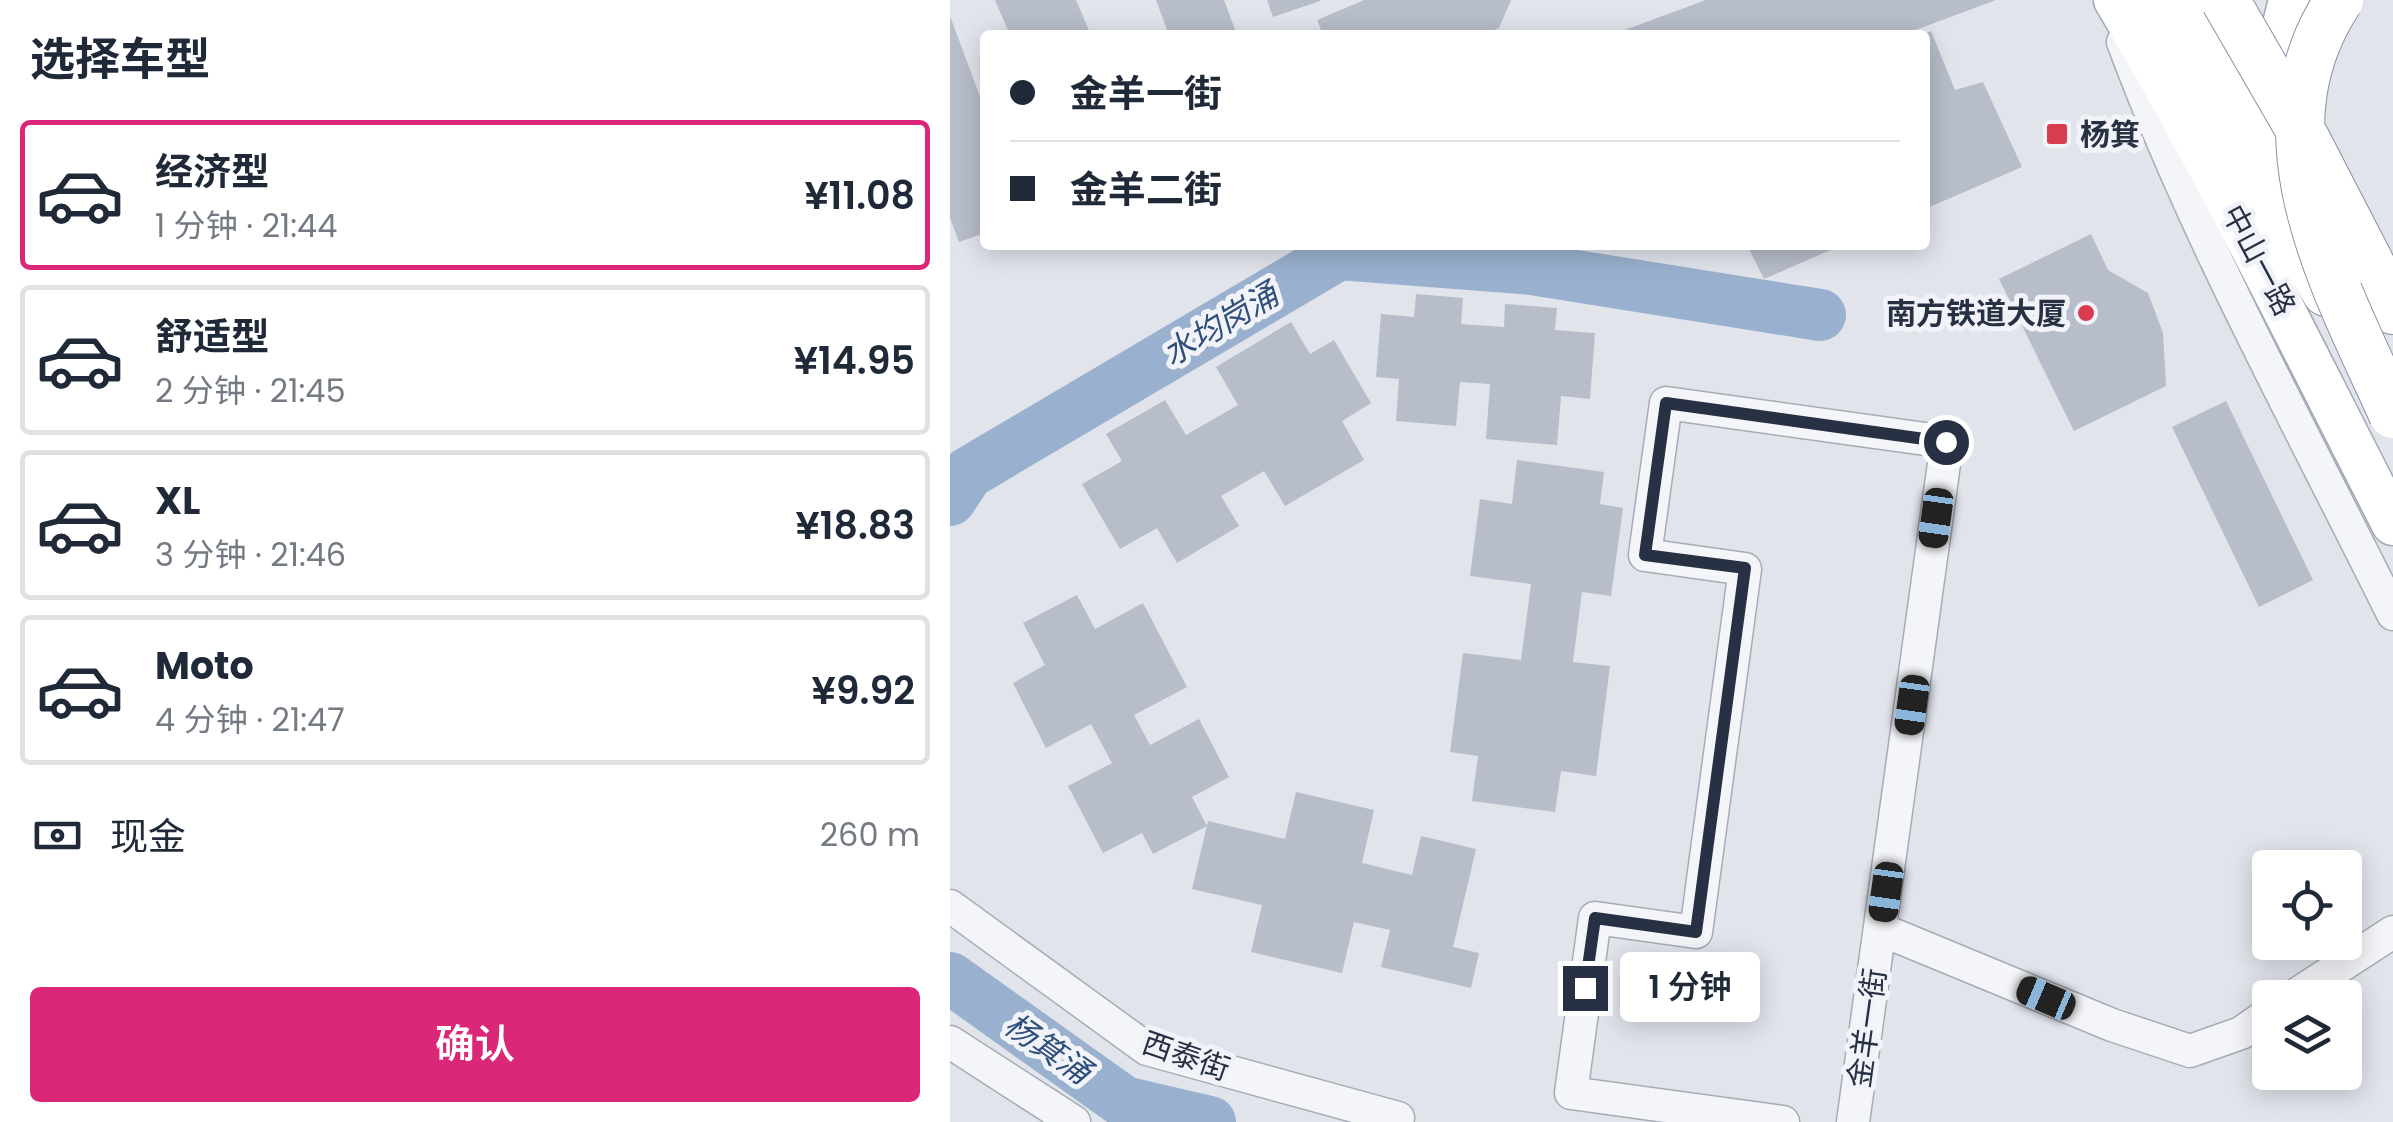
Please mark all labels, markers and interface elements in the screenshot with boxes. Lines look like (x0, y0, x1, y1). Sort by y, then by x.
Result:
text: 选择车型 (30, 28, 210, 91)
text: 金羊一街 (1070, 67, 1222, 120)
place label: 杨箕 (2080, 113, 2140, 156)
marker: 杨箕 (2044, 121, 2070, 147)
text: 经济型 (155, 145, 269, 198)
icon: car (35, 150, 125, 240)
text: 金羊二街 (1070, 163, 1222, 216)
text: ¥11.08 (804, 169, 915, 222)
street label: 中山一路 (2212, 197, 2306, 323)
text: 1 分钟 · 21:44 (155, 203, 337, 248)
water label: 水均岗涌 (1154, 270, 1289, 376)
place label: 南方铁道大厦 (1886, 292, 2066, 335)
marker: 南方铁道大厦 (2075, 302, 2097, 324)
text: 舒适型 (155, 310, 269, 363)
icon: car (35, 315, 125, 405)
text: ¥14.95 (794, 334, 915, 387)
text: 2 分钟 · 21:45 (155, 368, 346, 413)
route start (1924, 420, 1969, 465)
text: XL (155, 474, 200, 527)
icon: car (35, 480, 125, 570)
car (1917, 486, 1955, 550)
text: ¥18.83 (796, 499, 915, 552)
text: 3 分钟 · 21:46 (155, 532, 346, 577)
text: Moto (155, 639, 254, 692)
icon: car (35, 645, 125, 735)
text: ¥9.92 (812, 664, 915, 717)
car (1893, 673, 1931, 737)
text: 4 分钟 · 21:47 (155, 697, 345, 742)
icon: cash (30, 808, 85, 863)
text: 现金 (110, 810, 186, 863)
text: 260 m (820, 812, 920, 857)
map controls (2252, 850, 2362, 1090)
button: locate (2252, 850, 2362, 960)
car (1867, 860, 1905, 924)
callout: 1 分钟 (1620, 953, 1760, 1023)
text: 1 分钟 (1648, 964, 1732, 1009)
route end (1563, 966, 1608, 1011)
street label: 金羊一街 (1837, 966, 1897, 1090)
car (2013, 972, 2079, 1024)
button: layers (2252, 980, 2362, 1090)
button: 确认 (30, 987, 920, 1102)
water label: 杨箕涌 (996, 1002, 1103, 1096)
street label: 西泰街 (1136, 1021, 1236, 1091)

